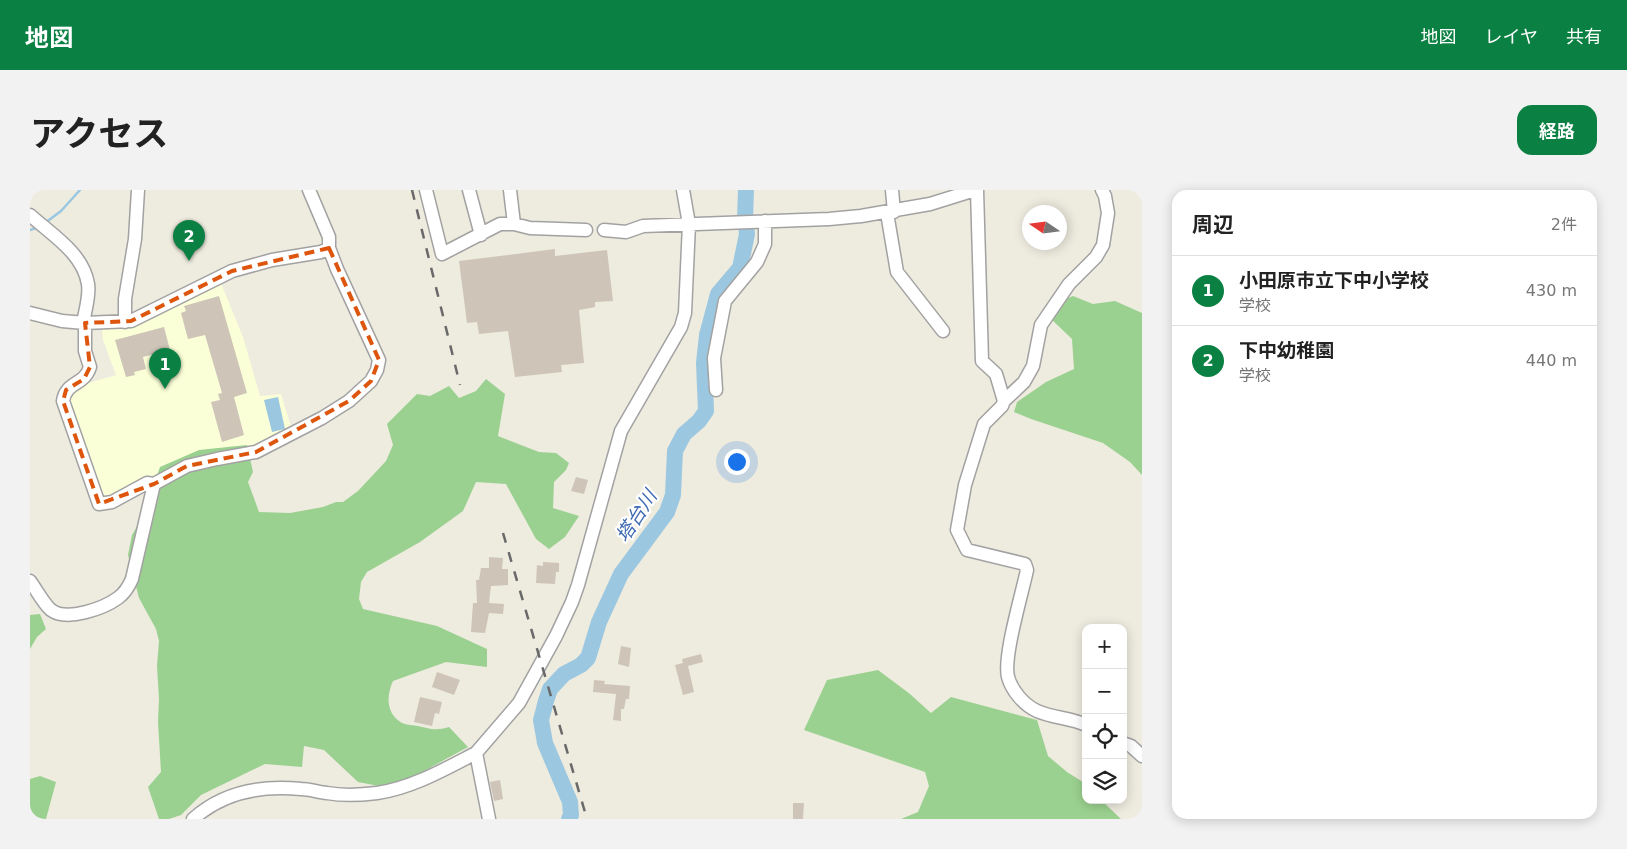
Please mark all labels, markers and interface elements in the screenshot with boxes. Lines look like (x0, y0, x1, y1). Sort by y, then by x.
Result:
text: 地図 (25, 24, 73, 52)
text: 地図 (1421, 26, 1457, 47)
text: レイヤ (1485, 26, 1538, 47)
text: 共有 (1566, 26, 1602, 47)
button: 経路 (1517, 105, 1597, 155)
text: アクセス (30, 114, 168, 154)
north arrow (1022, 205, 1067, 250)
text: 周辺 (1192, 213, 1234, 237)
text: 2件 (1551, 215, 1577, 234)
pin: 2 (173, 220, 205, 261)
text: 小田原市立下中小学校 (1239, 269, 1429, 291)
text: 1 (1202, 281, 1214, 300)
text: 430 m (1526, 281, 1577, 300)
text: 学校 (1239, 296, 1271, 315)
text: 下中幼稚園 (1239, 339, 1334, 361)
pin: 1 (149, 348, 181, 389)
text: 2 (1202, 351, 1214, 370)
text: 440 m (1526, 351, 1577, 370)
text: 学校 (1239, 366, 1271, 385)
your location (724, 449, 750, 475)
water label: 塔台川 (611, 484, 662, 546)
map controls (1082, 624, 1127, 804)
button: + (1082, 624, 1127, 669)
button: − (1082, 669, 1127, 714)
button: locate (1082, 714, 1127, 759)
button: layers (1082, 759, 1127, 804)

